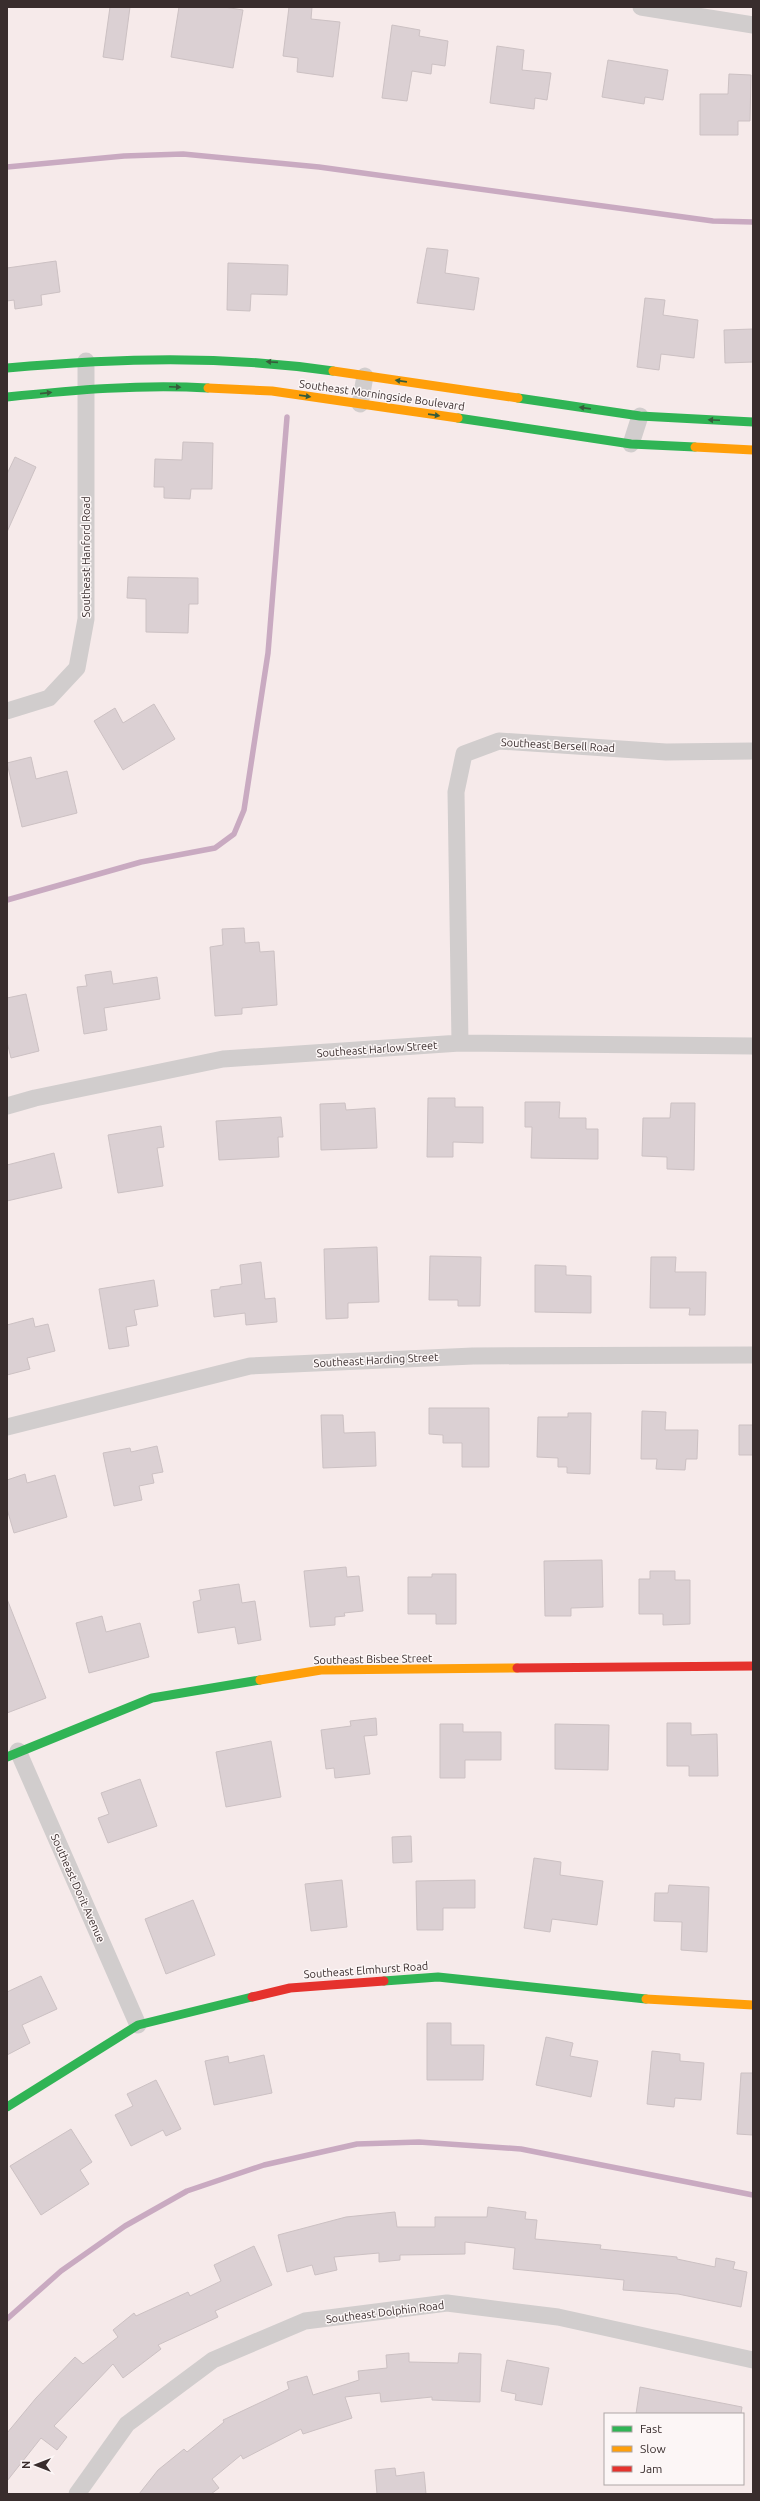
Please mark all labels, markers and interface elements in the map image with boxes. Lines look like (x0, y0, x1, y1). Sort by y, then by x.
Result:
one-way arrow (266, 359, 278, 366)
street label: Southeast Morningside Boulevard (299, 377, 465, 413)
one-way arrow (395, 378, 407, 384)
one-way arrow (169, 383, 181, 390)
one-way arrow (40, 390, 52, 396)
one-way arrow (299, 393, 311, 399)
one-way arrow (579, 405, 591, 411)
one-way arrow (428, 412, 440, 418)
one-way arrow (707, 417, 720, 423)
street label: Southeast Hanford Road (80, 496, 92, 618)
street label: Southeast Bersell Road (501, 736, 615, 754)
street label: Southeast Harlow Street (316, 1039, 438, 1059)
street label: Southeast Harding Street (313, 1351, 439, 1369)
street label: Southeast Bisbee Street (314, 1652, 433, 1666)
street label: Southeast Dorit Avenue (49, 1832, 107, 1944)
street label: Southeast Elmhurst Road (303, 1960, 429, 1980)
street label: Southeast Dolphin Road (325, 2299, 445, 2325)
legend (604, 2413, 744, 2485)
text: Fast (640, 2422, 662, 2435)
text: Slow (640, 2442, 666, 2455)
north arrow (16, 2445, 56, 2485)
text: N (20, 2461, 32, 2469)
text: Jam (640, 2462, 662, 2475)

